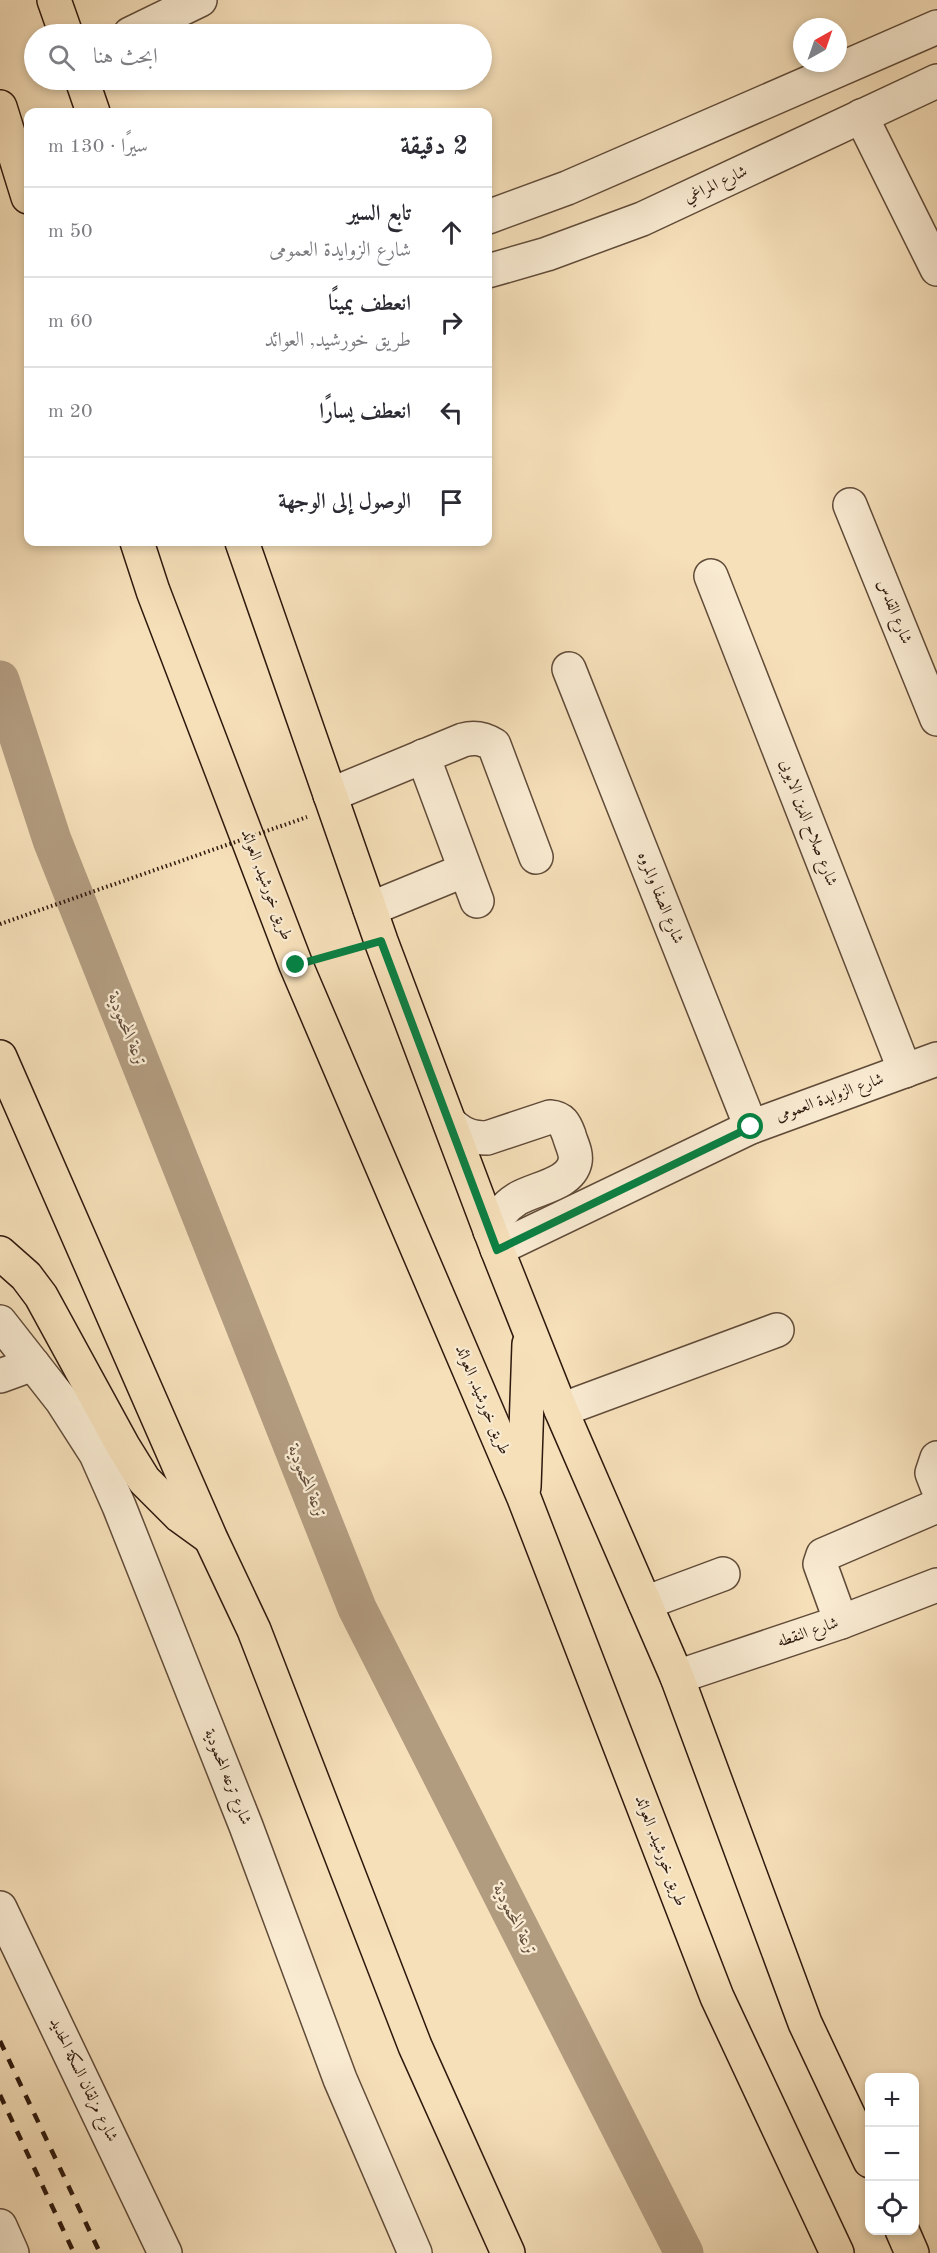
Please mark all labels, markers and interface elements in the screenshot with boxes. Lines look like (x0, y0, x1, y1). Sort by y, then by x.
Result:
north arrow (793, 18, 847, 72)
search box (24, 24, 492, 90)
icon: search (45, 41, 78, 74)
text: ابحث هنا (93, 46, 158, 68)
text: 2 دقيقة (400, 134, 468, 160)
text: سيرًا · 130 m (48, 137, 148, 157)
street label: شارع المراغي (682, 163, 752, 210)
text: تابع السير (347, 203, 411, 225)
icon: ahead (435, 216, 468, 249)
text: 50 m (48, 222, 93, 242)
text: شارع الزوايدة العمومى (269, 241, 411, 261)
text: انعطف يمينًا (328, 293, 411, 315)
icon: right (435, 306, 468, 339)
text: 60 m (48, 312, 93, 332)
text: طريق خورشيد, العوائد (265, 331, 411, 351)
icon: left (435, 396, 468, 429)
text: انعطف يسارًا (319, 401, 411, 423)
text: 20 m (48, 402, 93, 422)
icon: arrive (435, 486, 468, 519)
text: الوصول إلى الوجهة (278, 491, 411, 513)
street label: شارع القدس (870, 577, 914, 648)
street label: شارع صلاح الدين الايوبى (772, 757, 840, 890)
street label: طريق خورشيد, العوائد (237, 827, 294, 943)
street label: شارع الصفا والمروه (631, 850, 686, 948)
route end (282, 951, 308, 977)
water label: ترعة المحمودية (102, 989, 150, 1070)
street label: شارع الزوايدة العمومى (774, 1070, 887, 1129)
route start (737, 1113, 763, 1139)
street label: طريق خورشيد, العوائد (451, 1343, 512, 1457)
water label: ترعة المحمودية (282, 1441, 330, 1522)
street label: شارع النقطه (775, 1615, 842, 1655)
street label: شارع ترعه المحمودية (197, 1727, 254, 1829)
street label: طريق خورشيد, العوائد (631, 1793, 688, 1909)
water label: ترعة المحمودية (487, 1879, 541, 1959)
street label: شارع مزلقان السكة الحديد (42, 2015, 122, 2146)
map controls (865, 2073, 919, 2235)
button: + (865, 2073, 919, 2127)
button: − (865, 2127, 919, 2181)
button: locate (865, 2181, 919, 2235)

